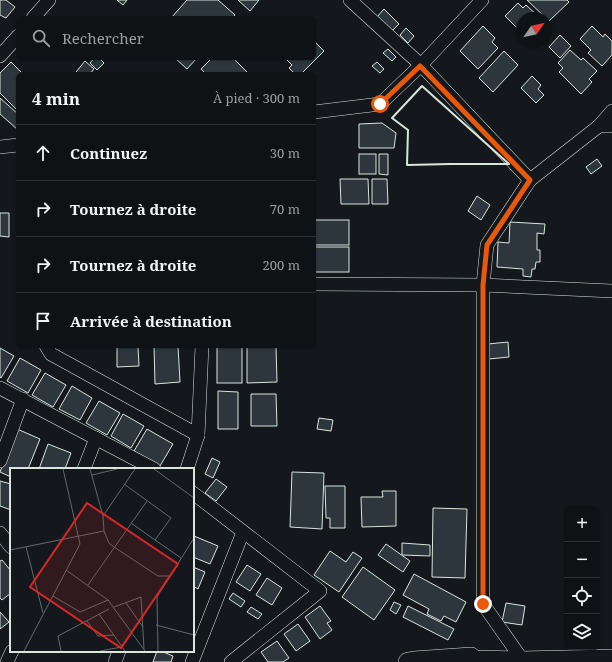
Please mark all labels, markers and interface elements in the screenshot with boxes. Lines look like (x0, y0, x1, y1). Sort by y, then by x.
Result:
north arrow (516, 12, 552, 48)
search box (16, 16, 316, 60)
icon: search (30, 27, 52, 49)
text: Rechercher (62, 28, 144, 48)
text: 4 min (32, 87, 80, 110)
text: À pied · 300 m (213, 89, 300, 107)
route start (371, 95, 389, 113)
icon: ahead (32, 142, 54, 164)
text: Continuez (70, 143, 147, 163)
text: 30 m (270, 144, 300, 162)
icon: right (32, 198, 54, 220)
text: Tournez à droite (70, 199, 196, 219)
text: 70 m (270, 200, 300, 218)
icon: right (32, 254, 54, 276)
text: Tournez à droite (70, 255, 196, 275)
text: 200 m (263, 256, 300, 274)
icon: arrive (32, 310, 54, 332)
text: Arrivée à destination (70, 311, 232, 331)
inset map (10, 468, 194, 652)
map controls (564, 506, 600, 650)
button: + (564, 506, 600, 542)
button: − (564, 542, 600, 578)
button: locate (564, 578, 600, 614)
route end (474, 595, 492, 613)
button: layers (564, 614, 600, 650)

